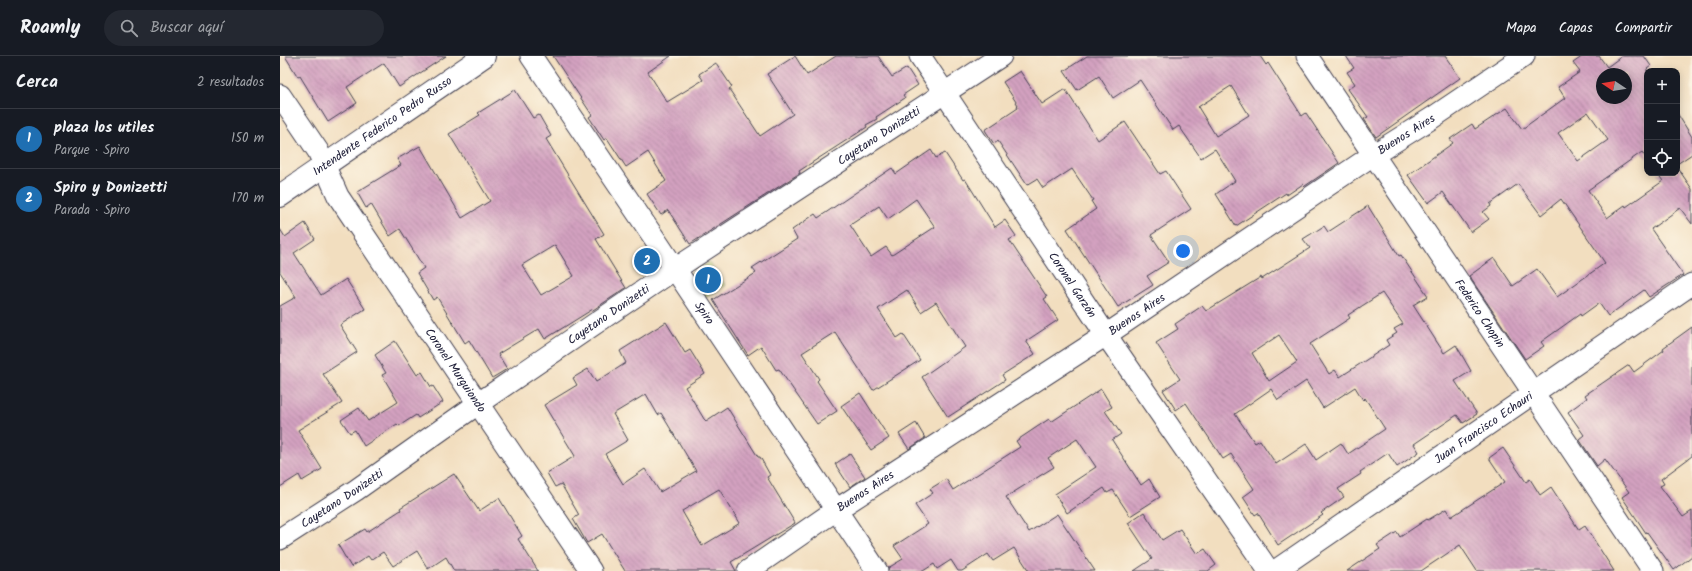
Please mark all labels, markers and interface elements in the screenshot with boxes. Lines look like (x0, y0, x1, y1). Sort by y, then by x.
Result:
search box (104, 10, 384, 46)
text: Roamly (20, 13, 80, 43)
text: Buscar aquí (150, 16, 223, 40)
icon: search (118, 17, 140, 39)
text: Mapa (1506, 17, 1537, 39)
text: Capas (1559, 17, 1593, 39)
text: Compartir (1615, 17, 1672, 39)
north arrow (1596, 68, 1632, 104)
map controls (1644, 68, 1680, 176)
button: + (1644, 68, 1680, 104)
text: Cerca (16, 69, 58, 96)
text: 2 resultados (197, 72, 264, 93)
street label: Intendente Federico Pedro Russo (309, 72, 456, 181)
street label: Cayetano Donizetti (834, 101, 926, 170)
button: − (1644, 104, 1680, 140)
street label: Buenos Aires (1374, 109, 1439, 160)
text: plaza los utiles (54, 116, 154, 140)
text: 1 (27, 128, 31, 149)
text: 150 m (231, 128, 264, 149)
text: Parque · Spiro (54, 140, 130, 161)
button: locate (1644, 140, 1680, 176)
text: Spiro y Donizetti (54, 176, 167, 200)
text: 2 (25, 188, 33, 209)
text: 170 m (232, 188, 264, 209)
text: Parada · Spiro (54, 200, 130, 221)
your location (1173, 241, 1193, 261)
pin: 2 (634, 246, 660, 276)
street label: Coronel Garzón (1043, 248, 1101, 322)
pin: 1 (695, 265, 721, 295)
street label: Federico Chopin (1449, 275, 1510, 352)
street label: Cayetano Donizetti (564, 279, 655, 350)
street label: Buenos Aires (1105, 289, 1169, 341)
street label: Spiro (689, 298, 719, 329)
street label: Coronel Murguiondo (420, 324, 490, 417)
street label: Juan Francisco Echauri (1430, 386, 1538, 469)
street label: Cayetano Donizetti (297, 464, 389, 533)
street label: Buenos Aires (833, 466, 898, 517)

